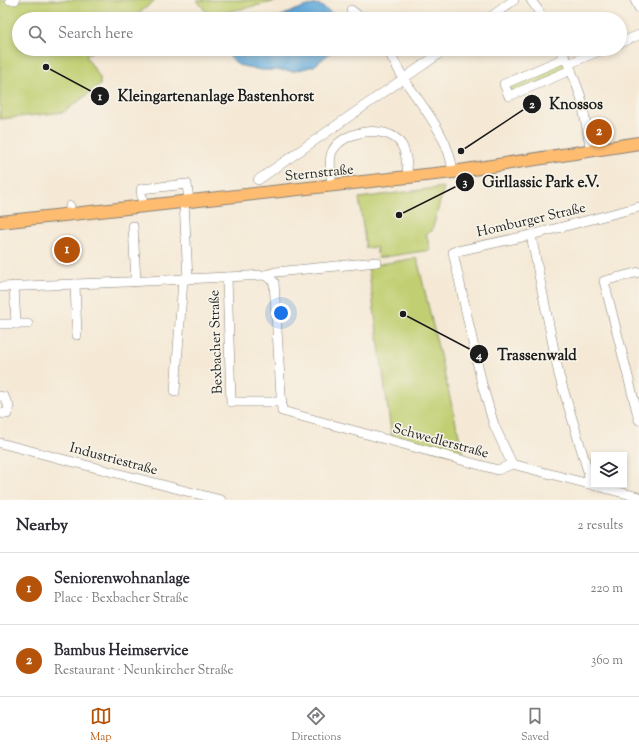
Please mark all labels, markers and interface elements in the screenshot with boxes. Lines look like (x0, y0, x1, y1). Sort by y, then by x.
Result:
search box (12, 12, 627, 56)
icon: search (26, 23, 48, 45)
text: Search here (58, 24, 133, 45)
callout: Kleingartenanlage Bastenhorst (90, 82, 322, 109)
text: Kleingartenanlage Bastenhorst (118, 87, 315, 108)
text: 1 (97, 88, 103, 106)
callout: Knossos (522, 90, 611, 117)
text: Knossos (549, 95, 603, 116)
text: 2 (529, 96, 535, 114)
pin: 2 (586, 117, 612, 147)
street label: Sternstraße (284, 160, 355, 188)
callout: Girllassic Park e.V. (455, 169, 608, 196)
text: Girllassic Park e.V. (482, 173, 600, 194)
text: 3 (463, 174, 468, 192)
street label: Homburger Straße (475, 199, 588, 243)
pin: 1 (54, 235, 80, 265)
street label: Bexbacher Straße (205, 289, 229, 394)
your location (271, 303, 291, 323)
callout: Trassenwald (469, 341, 585, 368)
text: Trassenwald (497, 346, 577, 367)
text: 4 (475, 347, 482, 365)
street label: Schwedlerstraße (390, 420, 491, 464)
street label: Industriestraße (67, 439, 160, 481)
map controls (591, 452, 627, 488)
button: layers (591, 452, 627, 488)
text: Nearby (16, 514, 68, 538)
text: 2 results (578, 517, 623, 535)
text: Seniorenwohnanlage (54, 569, 190, 590)
text: 1 (27, 580, 31, 598)
text: 220 m (590, 580, 623, 598)
text: Place · Bexbacher Straße (54, 590, 189, 608)
text: Bambus Heimservice (54, 641, 188, 662)
text: 2 (26, 652, 32, 670)
text: 360 m (591, 652, 623, 670)
text: Restaurant · Neunkircher Straße (54, 662, 234, 680)
tab: Map (90, 705, 112, 745)
tab: Directions (292, 705, 341, 745)
tab: Saved (521, 705, 549, 745)

